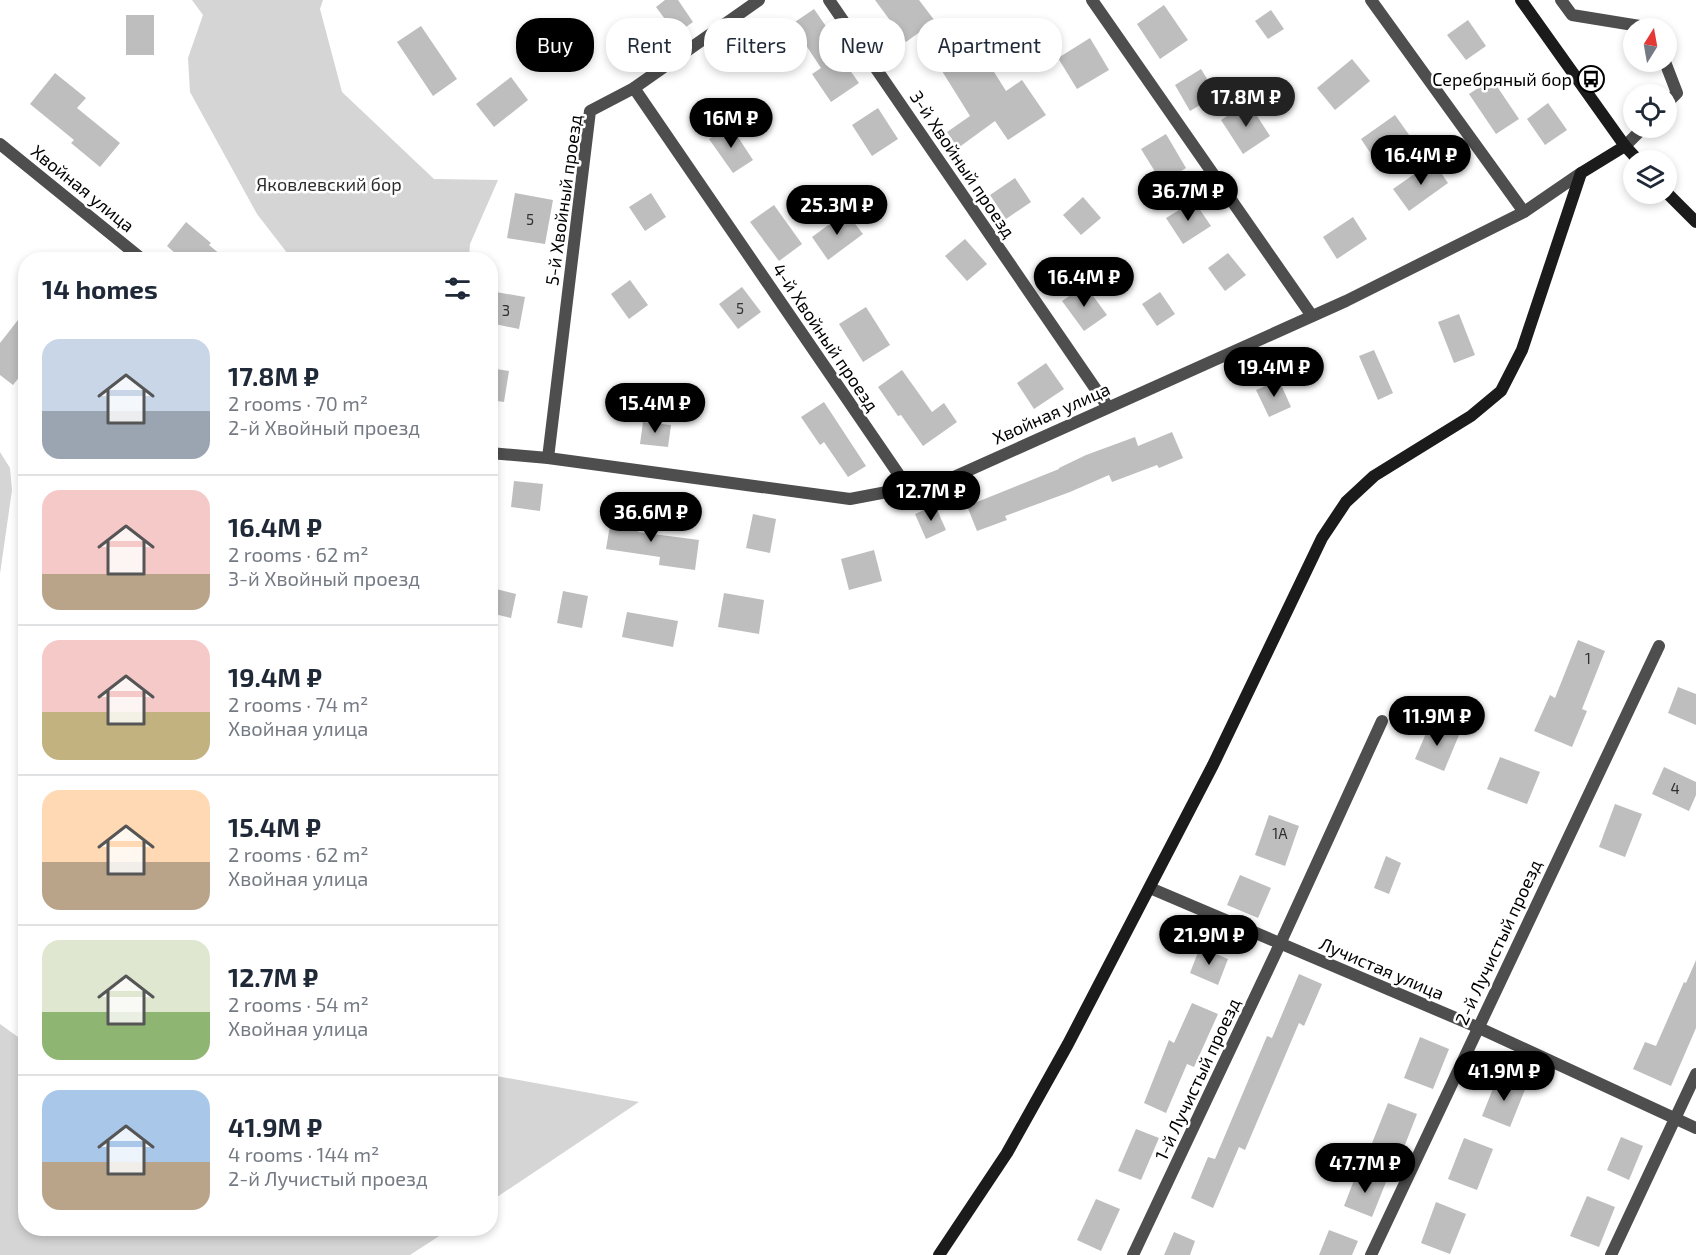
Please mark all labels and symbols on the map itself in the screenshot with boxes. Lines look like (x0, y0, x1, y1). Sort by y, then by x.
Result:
north arrow (1623, 18, 1677, 72)
bus stop icon: Серебряный бор (1576, 64, 1606, 94)
place label: Серебряный бор (1432, 68, 1572, 90)
pin: 17.8M ₽ (1191, 77, 1301, 128)
street label: 3-й Хвойный проезд (906, 86, 1020, 242)
pin: 16M ₽ (689, 98, 773, 149)
street label: 5-й Хвойный проезд (540, 113, 586, 287)
pin: 16.4M ₽ (1366, 135, 1476, 186)
street label: Хвойная улица (27, 140, 139, 236)
pin: 36.7M ₽ (1133, 171, 1243, 222)
park label: Яковлевский бор (256, 173, 402, 195)
pin: 25.3M ₽ (782, 185, 892, 236)
house number: 5 (526, 210, 534, 228)
pin: 16.4M ₽ (1029, 257, 1139, 308)
street label: 4-й Хвойный проезд (768, 259, 884, 415)
house number: 5 (736, 299, 744, 317)
house number: 3 (502, 301, 510, 319)
pin: 19.4M ₽ (1219, 347, 1329, 398)
street label: Хвойная улица (989, 377, 1113, 449)
pin: 15.4M ₽ (600, 383, 710, 434)
pin: 12.7M ₽ (876, 471, 986, 522)
pin: 36.6M ₽ (596, 492, 706, 543)
house number: 1 (1585, 649, 1591, 667)
pin: 11.9M ₽ (1382, 696, 1492, 747)
house number: 4 (1670, 779, 1680, 797)
house number: 1А (1272, 824, 1288, 842)
street label: 2-й Лучистый проезд (1450, 856, 1546, 1028)
pin: 21.9M ₽ (1154, 915, 1264, 966)
street label: Лучистая улица (1316, 932, 1448, 1004)
street label: 1-й Лучистый проезд (1150, 994, 1244, 1164)
pin: 41.9M ₽ (1449, 1051, 1559, 1102)
pin: 47.7M ₽ (1310, 1143, 1420, 1194)

